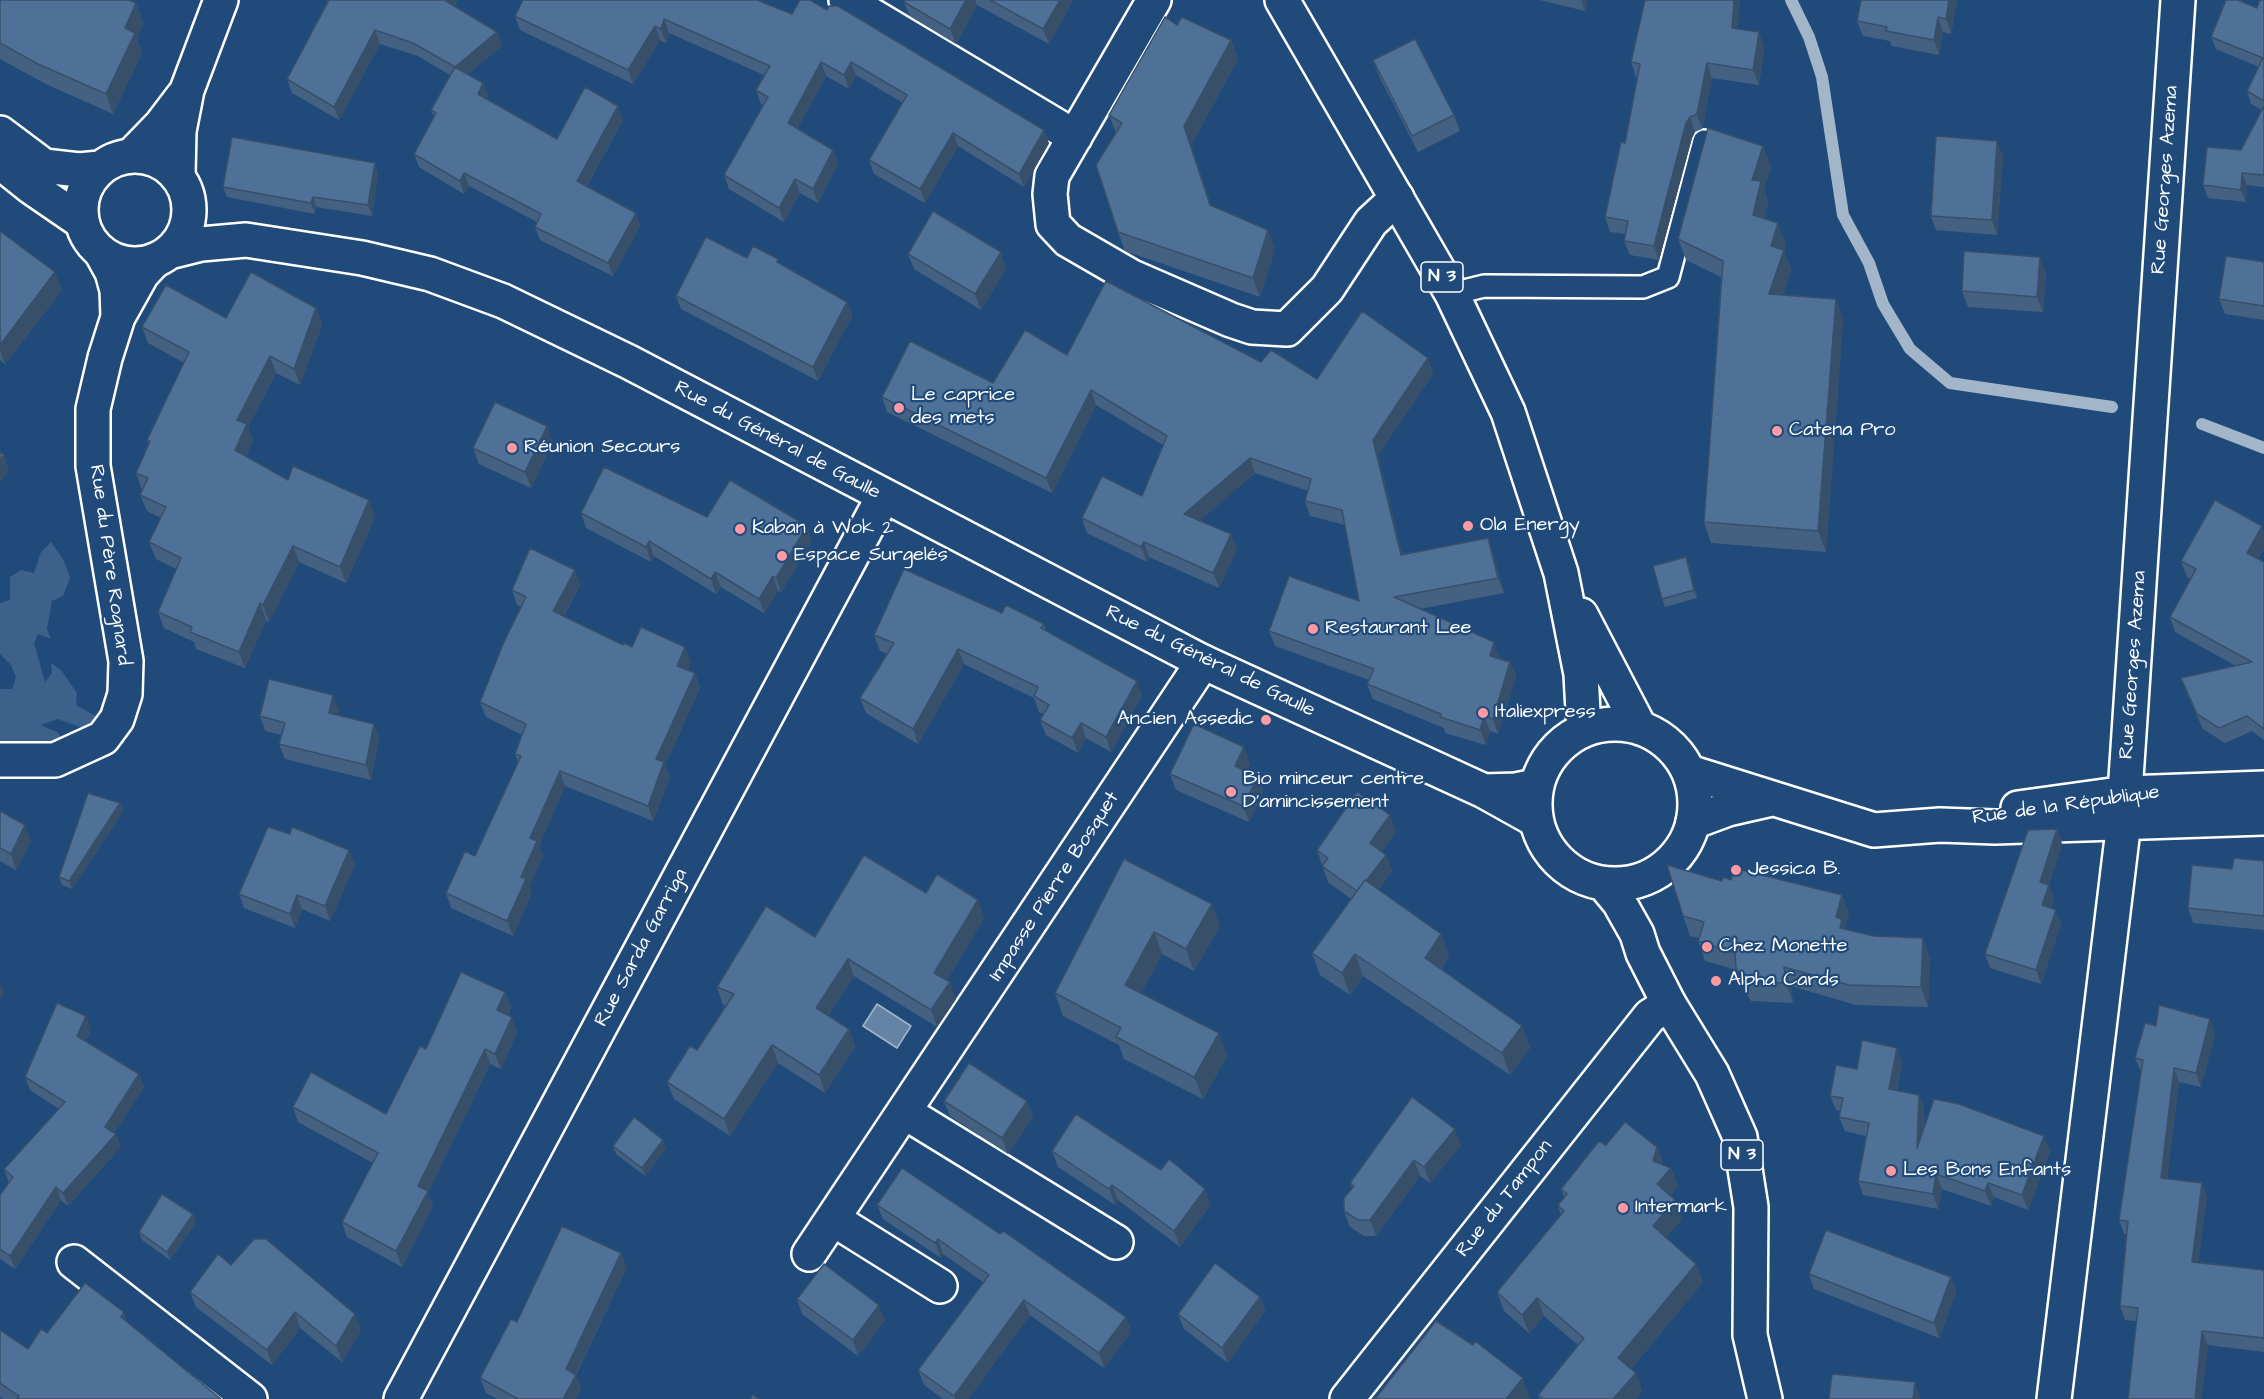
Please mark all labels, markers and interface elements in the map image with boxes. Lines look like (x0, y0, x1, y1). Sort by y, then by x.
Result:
street label: Rue Georges Azema (2147, 85, 2185, 275)
road number: N 3 (1421, 262, 1463, 292)
street label: Rue du Général de Gaulle (670, 376, 884, 506)
place label: Le caprice des mets (911, 384, 1015, 431)
marker: Le caprice des mets (892, 401, 906, 415)
place label: Catena Pro (1789, 419, 1895, 443)
marker: Catena Pro (1770, 424, 1784, 438)
place label: Réunion Secours (524, 436, 680, 460)
marker: Réunion Secours (505, 441, 519, 455)
street label: Rue du Père Rognard (83, 463, 135, 667)
place label: Ola Energy (1480, 514, 1580, 538)
place label: Kaban à Wok 2 (752, 517, 894, 541)
marker: Ola Energy (1461, 519, 1475, 533)
marker: Kaban à Wok 2 (733, 522, 747, 536)
place label: Espace Surgelés (794, 544, 948, 568)
marker: Espace Surgelés (775, 549, 789, 563)
street label: Rue Georges Azema (2115, 570, 2153, 760)
street label: Rue du Général de Gaulle (1101, 601, 1319, 723)
place label: Restaurant Lee (1325, 617, 1471, 641)
marker: Restaurant Lee (1306, 622, 1320, 636)
place label: Italiexpress (1495, 701, 1596, 725)
marker: Italiexpress (1476, 706, 1490, 720)
place label: Ancien Assedic (1117, 708, 1254, 732)
marker: Ancien Assedic (1259, 713, 1273, 727)
place label: Bio minceur centre D'amincissement (1243, 768, 1424, 815)
street label: Rue de la République (1971, 781, 2161, 831)
marker: Bio minceur centre D'amincissement (1224, 785, 1238, 799)
street label: Impasse Pierre Bosquet (985, 788, 1125, 986)
place label: Jessica B. (1748, 858, 1840, 882)
marker: Jessica B. (1729, 863, 1743, 877)
street label: Rue Sarda Garriga (590, 865, 694, 1031)
place label: Chez Monette (1719, 935, 1847, 959)
marker: Chez Monette (1700, 940, 1714, 954)
place label: Alpha Cards (1728, 969, 1839, 993)
marker: Alpha Cards (1709, 974, 1723, 988)
street label: Rue du Tampon (1452, 1136, 1558, 1262)
road number: N 3 (1721, 1140, 1763, 1170)
place label: Les Bons Enfants (1903, 1159, 2071, 1183)
marker: Les Bons Enfants (1884, 1164, 1898, 1178)
place label: Intermark (1635, 1196, 1727, 1220)
marker: Intermark (1616, 1201, 1630, 1215)

